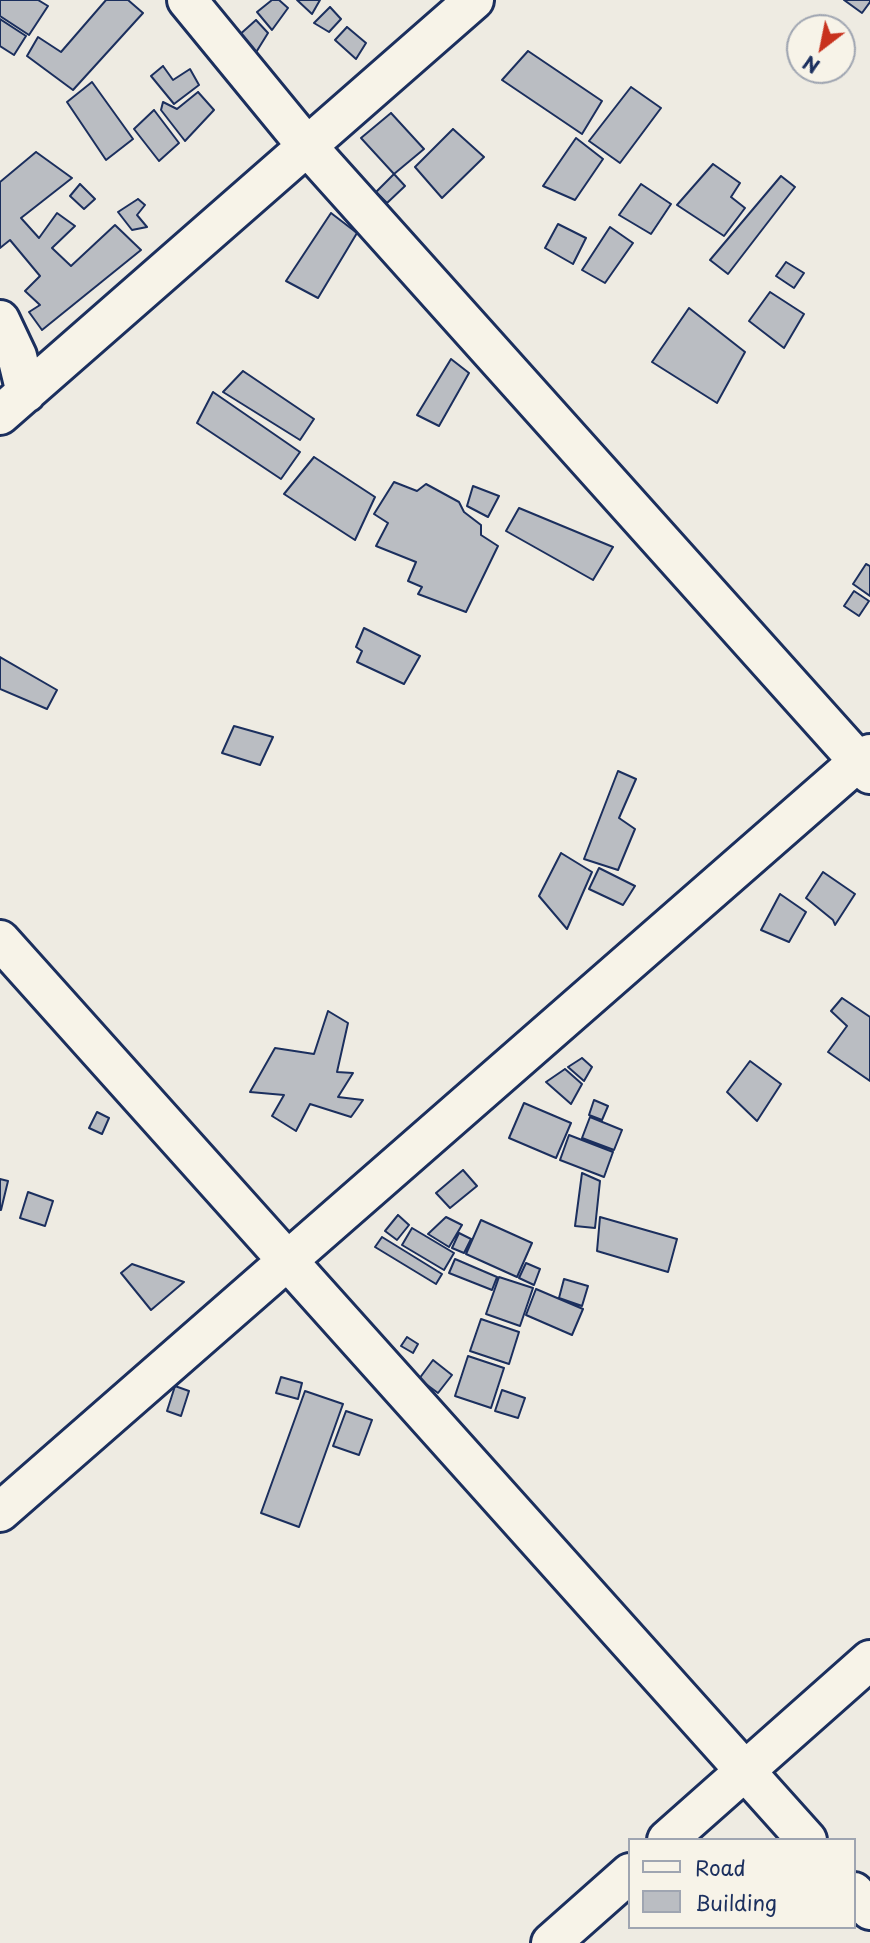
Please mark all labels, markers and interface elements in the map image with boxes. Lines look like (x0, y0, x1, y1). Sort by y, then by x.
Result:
north arrow (786, 14, 856, 84)
text: N (797, 49, 825, 81)
legend (628, 1838, 856, 1929)
text: Road (695, 1851, 746, 1883)
text: Building (695, 1886, 777, 1918)

